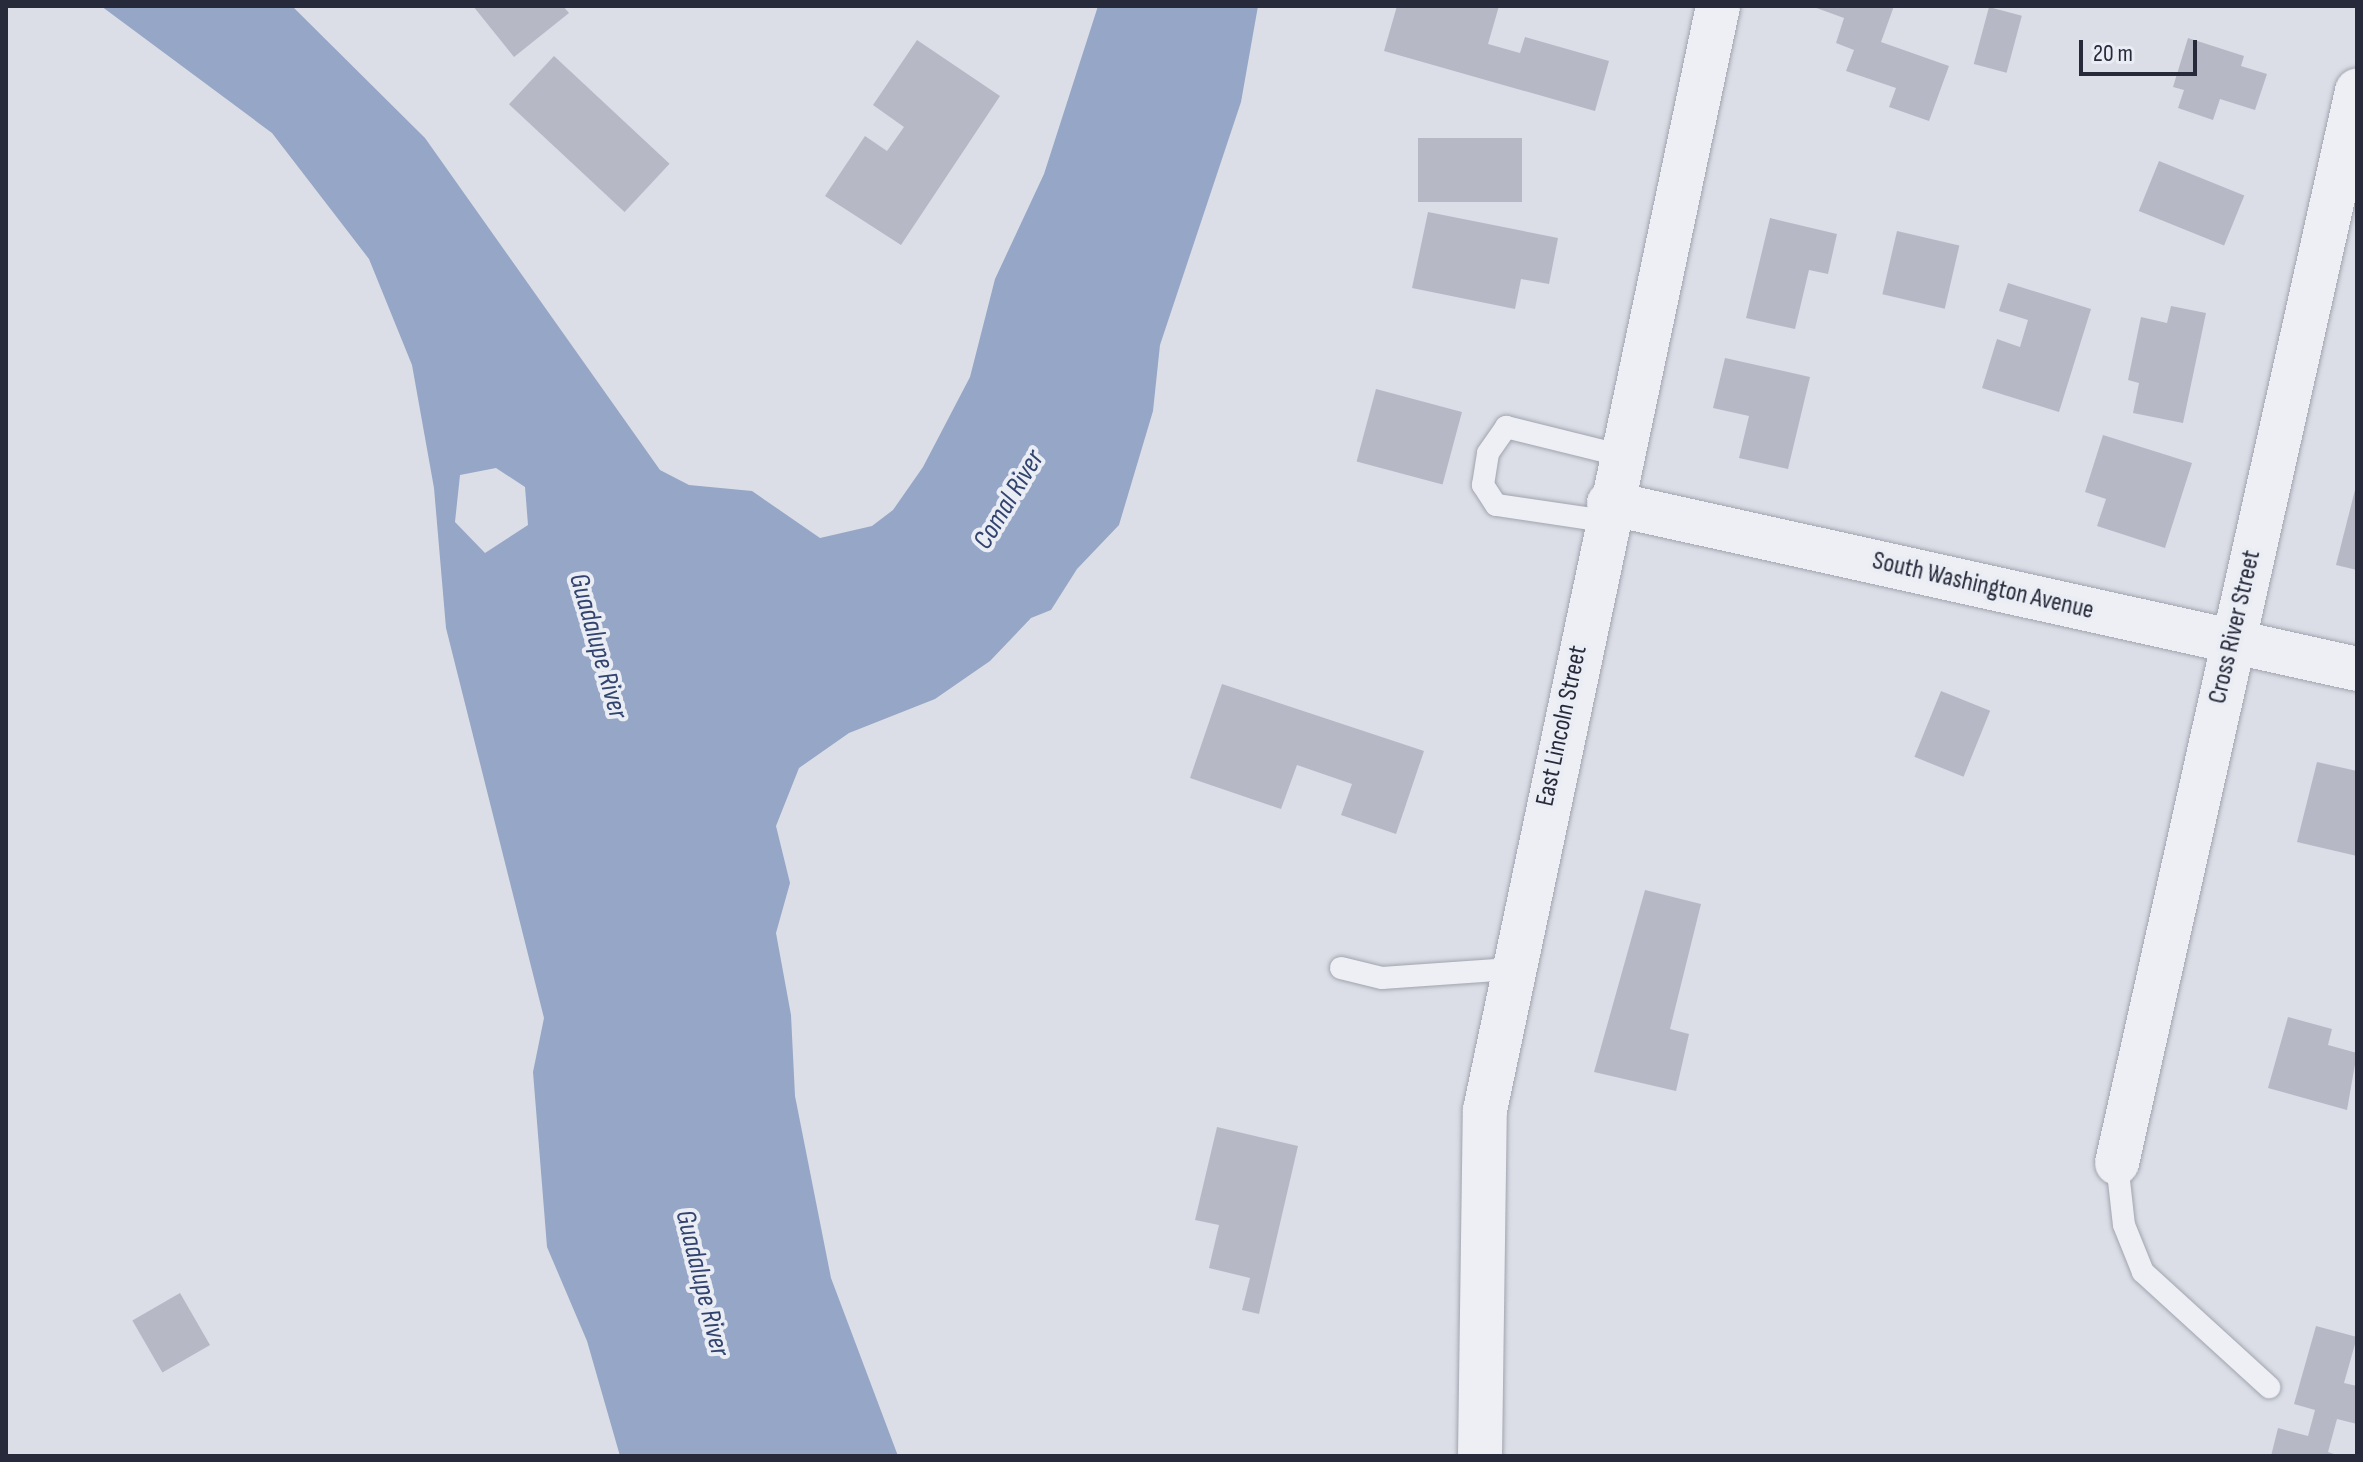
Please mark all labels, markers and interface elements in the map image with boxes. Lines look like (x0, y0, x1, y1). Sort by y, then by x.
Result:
scale bar (2083, 24, 2201, 74)
text: 20 m (2093, 39, 2133, 68)
water label: Comal River (966, 444, 1052, 556)
street label: South Washington Avenue (1869, 545, 2097, 627)
street label: Cross River Street (2202, 547, 2268, 707)
water label: Guadalupe River (561, 570, 635, 722)
street label: East Lincoln Street (1530, 643, 1594, 809)
water label: Guadalupe River (668, 1206, 736, 1360)

